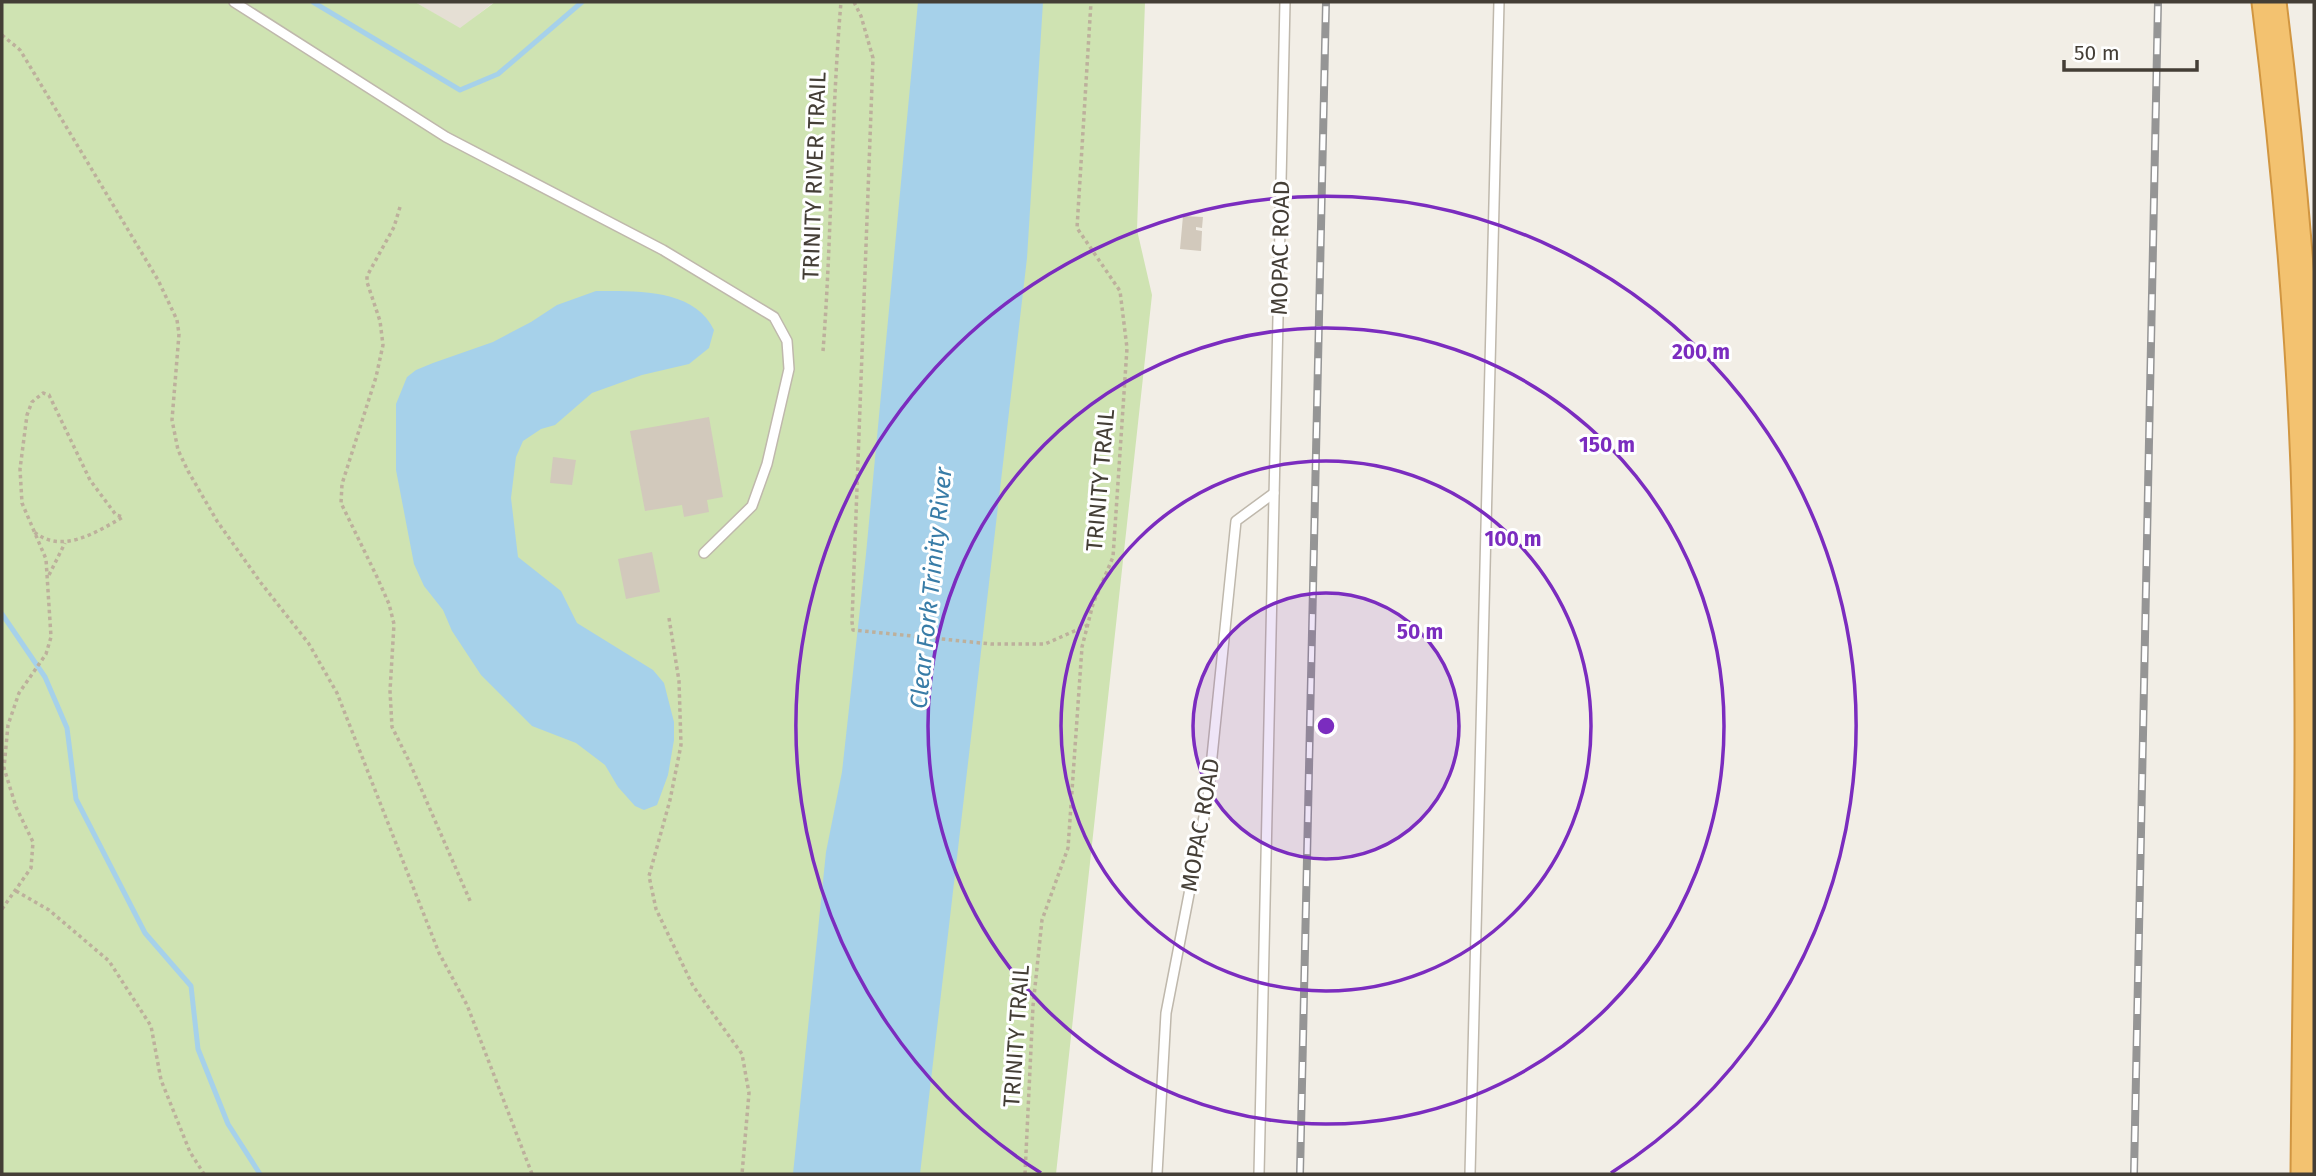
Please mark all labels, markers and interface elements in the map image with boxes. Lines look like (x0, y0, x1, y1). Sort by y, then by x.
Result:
scale bar (2064, 28, 2197, 72)
text: 50 m (2074, 40, 2120, 66)
street label: TRINITY RIVER TRAIL (796, 71, 832, 281)
street label: MOPAC ROAD (1265, 180, 1295, 316)
text: 200 m (1672, 339, 1730, 365)
street label: TRINITY TRAIL (1080, 408, 1120, 552)
text: 150 m (1579, 432, 1635, 458)
water label: Clear Fork Trinity River (904, 465, 958, 710)
text: 100 m (1484, 526, 1542, 552)
text: 50 m (1397, 619, 1443, 645)
centre of rings (1314, 714, 1338, 738)
street label: MOPAC ROAD (1175, 756, 1225, 894)
street label: TRINITY TRAIL (997, 964, 1035, 1108)

